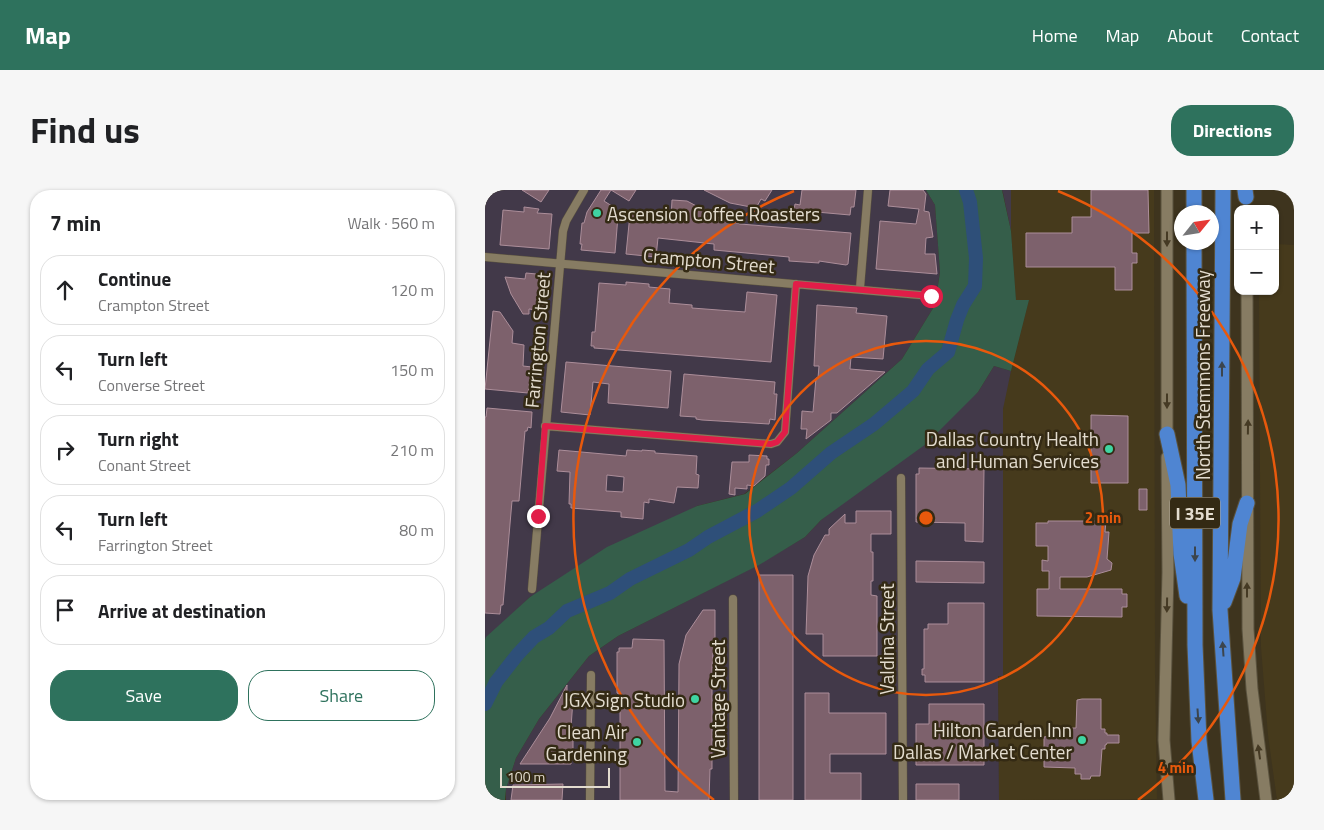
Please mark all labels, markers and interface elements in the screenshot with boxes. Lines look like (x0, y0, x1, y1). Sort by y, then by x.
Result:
text: Map (25, 17, 71, 53)
text: Home (1032, 22, 1078, 49)
text: Map (1106, 22, 1139, 49)
text: About (1167, 22, 1213, 49)
text: Contact (1241, 22, 1299, 49)
text: Find us (30, 103, 140, 157)
button: Directions (1171, 105, 1294, 156)
place label: Ascension Coffee Roasters (607, 199, 820, 228)
north arrow (1174, 205, 1219, 250)
map controls (1234, 205, 1279, 295)
button: + (1234, 205, 1279, 250)
text: 7 min (50, 207, 101, 239)
marker: Ascension Coffee Roasters (591, 207, 603, 219)
text: Walk · 560 m (347, 211, 435, 235)
one-way arrow (1163, 231, 1171, 247)
street label: Crampton Street (642, 240, 776, 280)
button: − (1234, 250, 1279, 295)
text: Continue (98, 264, 171, 293)
street label: North Stemmons Freeway (1188, 270, 1217, 480)
street label: Farrington Street (517, 271, 557, 409)
icon: ahead (51, 276, 79, 304)
text: 120 m (390, 278, 434, 302)
route start (920, 285, 943, 308)
text: Crampton Street (98, 293, 209, 317)
text: Turn left (98, 344, 168, 373)
icon: left (51, 356, 79, 384)
text: 150 m (390, 358, 434, 382)
one-way arrow (1218, 361, 1226, 377)
text: Converse Street (98, 373, 205, 397)
one-way arrow (1163, 393, 1171, 409)
one-way arrow (1244, 419, 1252, 435)
text: Turn right (98, 424, 179, 453)
place label: Dallas Country Health and Human Services (926, 424, 1099, 475)
icon: right (51, 436, 79, 464)
text: 210 m (390, 438, 434, 462)
marker: Dallas Country Health and Human Services (1103, 443, 1115, 455)
text: Conant Street (98, 453, 191, 477)
road number: I 35E (1170, 497, 1220, 528)
text: Turn left (98, 504, 168, 533)
route end (527, 505, 550, 528)
text: 2 min (1085, 506, 1121, 529)
centre of rings (917, 509, 935, 527)
icon: left (51, 516, 79, 544)
text: 80 m (399, 518, 434, 542)
text: Farrington Street (98, 533, 213, 557)
one-way arrow (1191, 546, 1199, 562)
one-way arrow (1243, 582, 1251, 598)
street label: Valdina Street (872, 583, 901, 695)
icon: arrive (51, 596, 79, 624)
text: Arrive at destination (98, 596, 266, 625)
one-way arrow (1163, 597, 1171, 613)
street label: Vantage Street (703, 639, 732, 758)
one-way arrow (1218, 641, 1226, 657)
button: Save (50, 670, 238, 721)
button: Share (248, 670, 435, 721)
place label: JGX Sign Studio (563, 685, 685, 714)
marker: JGX Sign Studio (689, 693, 701, 705)
one-way arrow (1194, 708, 1202, 724)
place label: Hilton Garden Inn Dallas / Market Center (893, 715, 1072, 766)
place label: Clean Air Gardening (545, 717, 627, 768)
marker: Hilton Garden Inn Dallas / Market Center (1076, 734, 1088, 746)
marker: Clean Air Gardening (631, 736, 643, 748)
one-way arrow (1255, 743, 1263, 759)
text: 4 min (1158, 756, 1194, 779)
scale bar (500, 765, 610, 788)
text: 100 m (507, 766, 545, 787)

